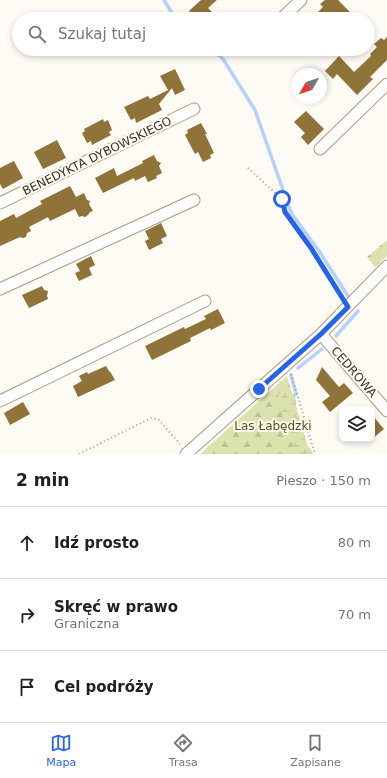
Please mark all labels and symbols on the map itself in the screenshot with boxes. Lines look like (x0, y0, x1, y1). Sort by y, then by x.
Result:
north arrow (291, 68, 327, 104)
street label: BENEDYKTA DYBOWSKIEGO (20, 114, 174, 198)
route start (273, 190, 291, 208)
street label: CEDROWA (328, 344, 380, 401)
route end (250, 380, 268, 398)
park label: Las Łabędzki (234, 419, 312, 433)

